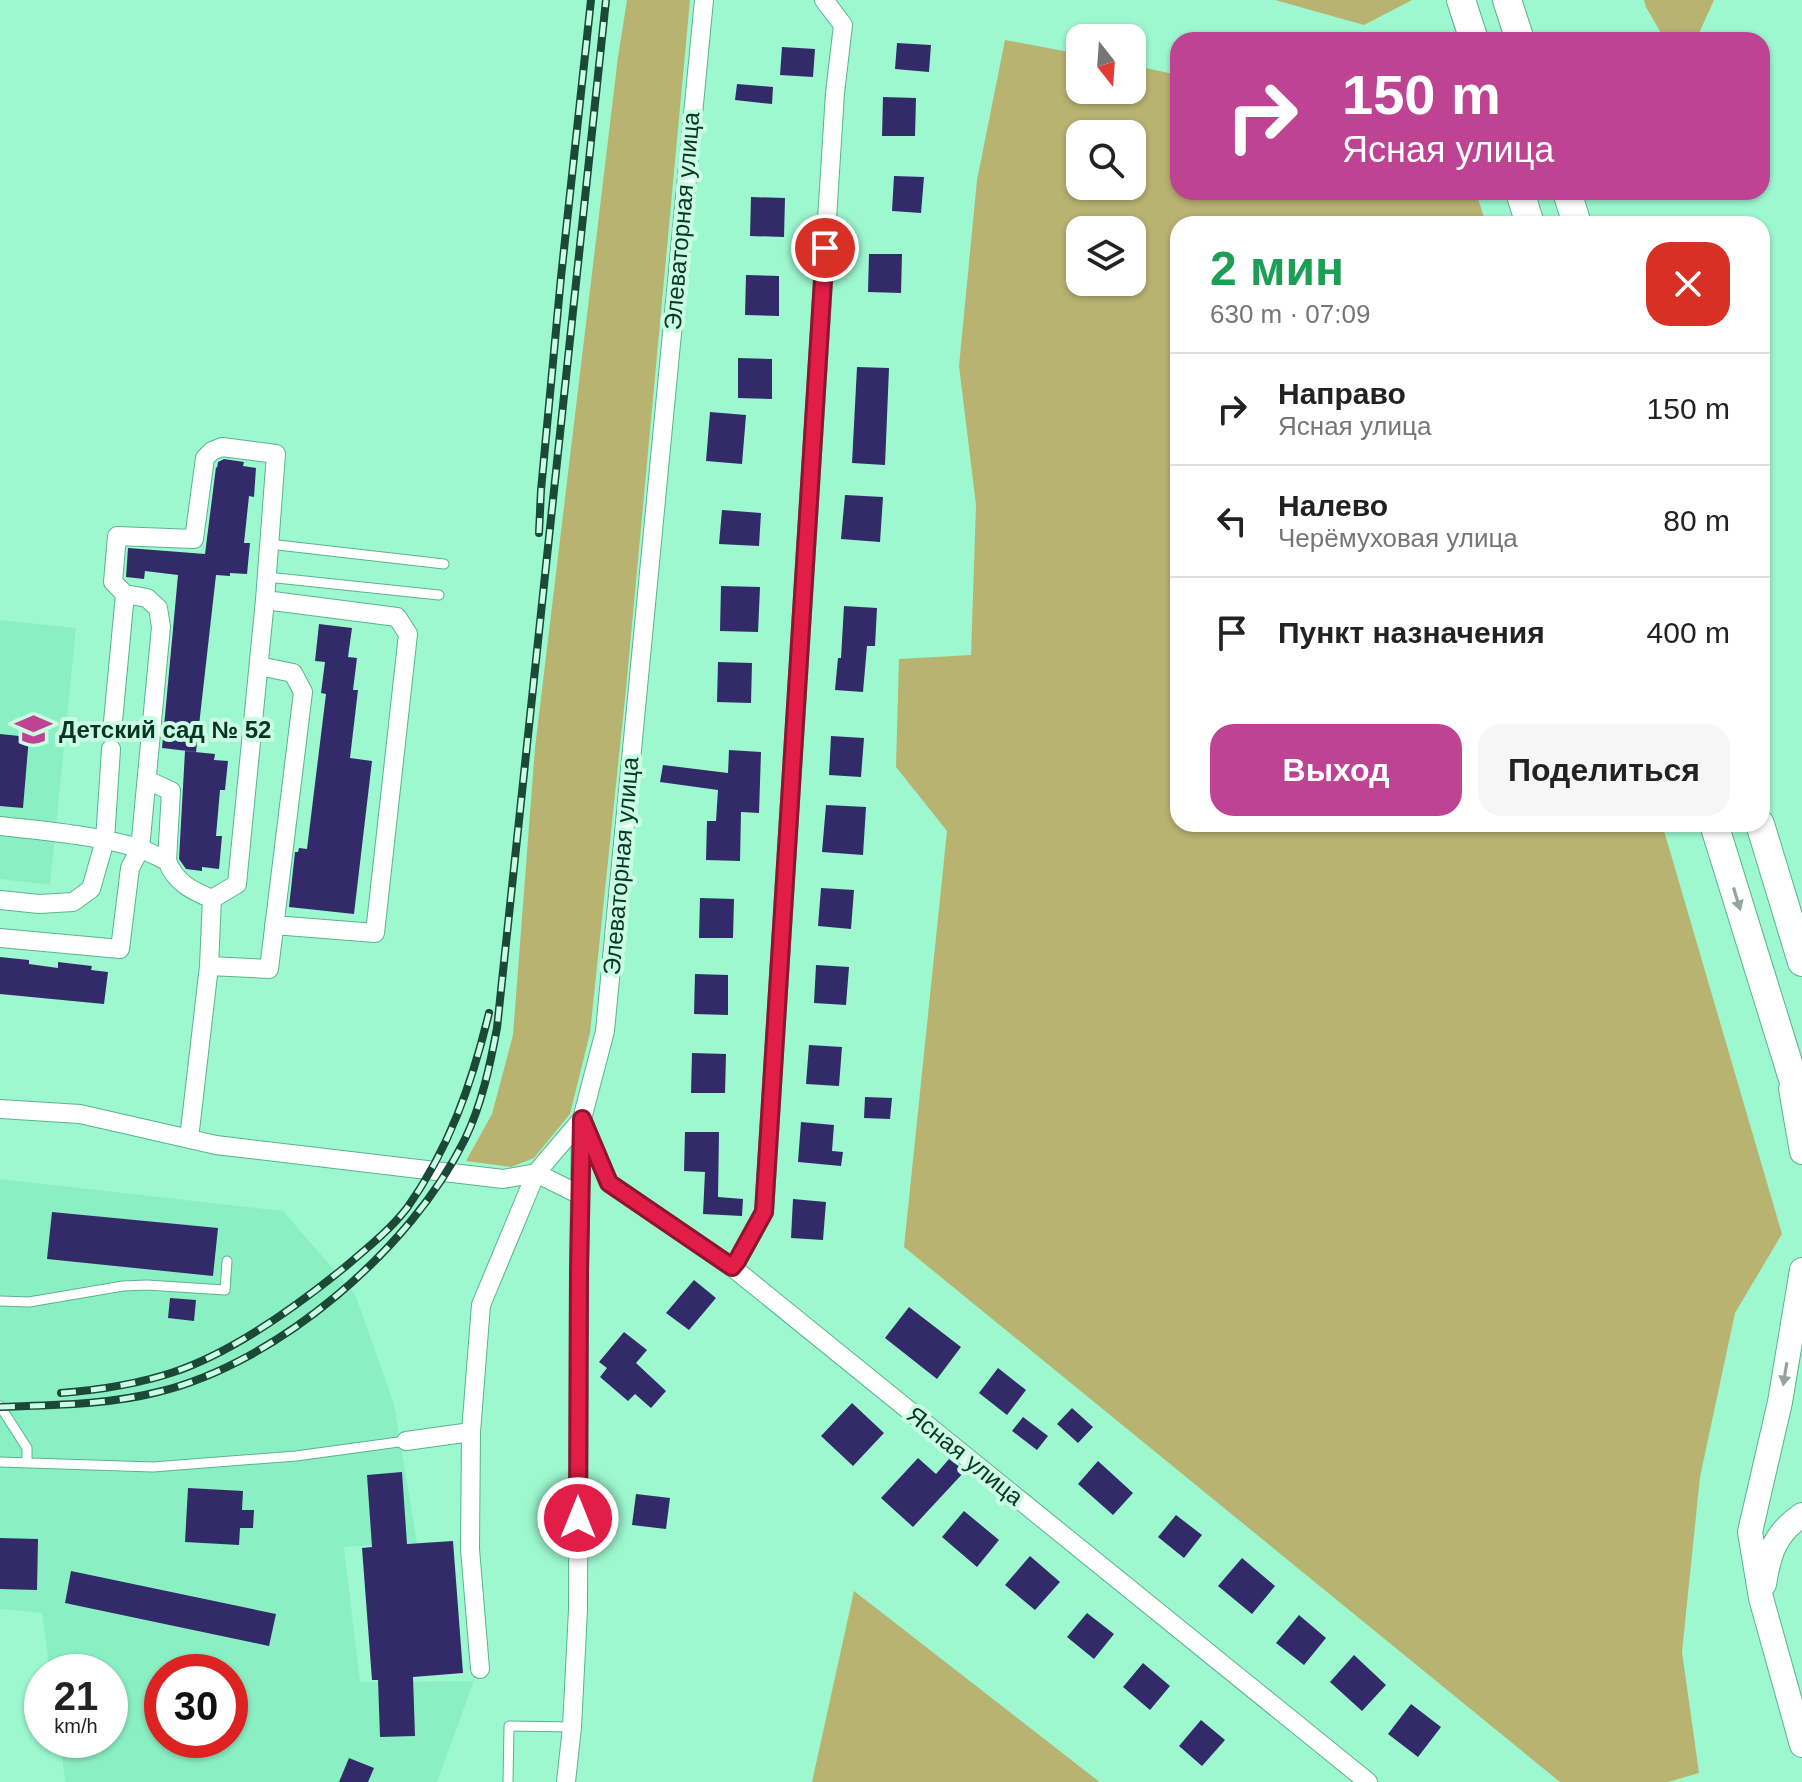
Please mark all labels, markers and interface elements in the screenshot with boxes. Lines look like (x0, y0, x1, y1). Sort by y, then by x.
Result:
north arrow (1066, 24, 1146, 104)
map controls (1066, 24, 1146, 296)
text: 150 m (1342, 63, 1501, 126)
icon: right (1210, 64, 1314, 168)
street label: Элеваторная улица (659, 110, 705, 331)
button: search (1066, 120, 1146, 200)
text: Ясная улица (1342, 129, 1554, 170)
pin (791, 214, 859, 282)
button: layers (1066, 216, 1146, 296)
icon: arrive (803, 226, 847, 270)
text: 2 мин (1210, 242, 1344, 295)
button: close (1646, 242, 1730, 326)
text: 630 m · 07:09 (1210, 299, 1370, 329)
text: Направо (1278, 377, 1406, 410)
icon: right (1210, 387, 1254, 431)
text: 150 m (1647, 392, 1730, 425)
text: Ясная улица (1278, 411, 1431, 441)
text: Налево (1278, 489, 1388, 522)
icon: left (1210, 499, 1254, 543)
text: 80 m (1663, 504, 1730, 537)
text: Черёмуховая улица (1278, 523, 1518, 553)
icon: arrive (1210, 611, 1254, 655)
text: Пункт назначения (1278, 616, 1545, 649)
text: 400 m (1647, 616, 1730, 649)
school or university icon: Детский сад № 52 (14, 711, 52, 749)
place label: Детский сад № 52 (59, 716, 271, 743)
button: Выход (1210, 724, 1462, 816)
button: Поделиться (1478, 724, 1730, 816)
street label: Элеваторная улица (598, 755, 644, 976)
one-way arrow (1731, 887, 1744, 911)
one-way arrow (1778, 1362, 1790, 1387)
street label: Ясная улица (902, 1401, 1029, 1511)
position arrow (536, 1476, 620, 1560)
speed limit sign: 30 (144, 1654, 248, 1758)
text: 21 (54, 1674, 98, 1718)
text: km/h (54, 1715, 98, 1737)

